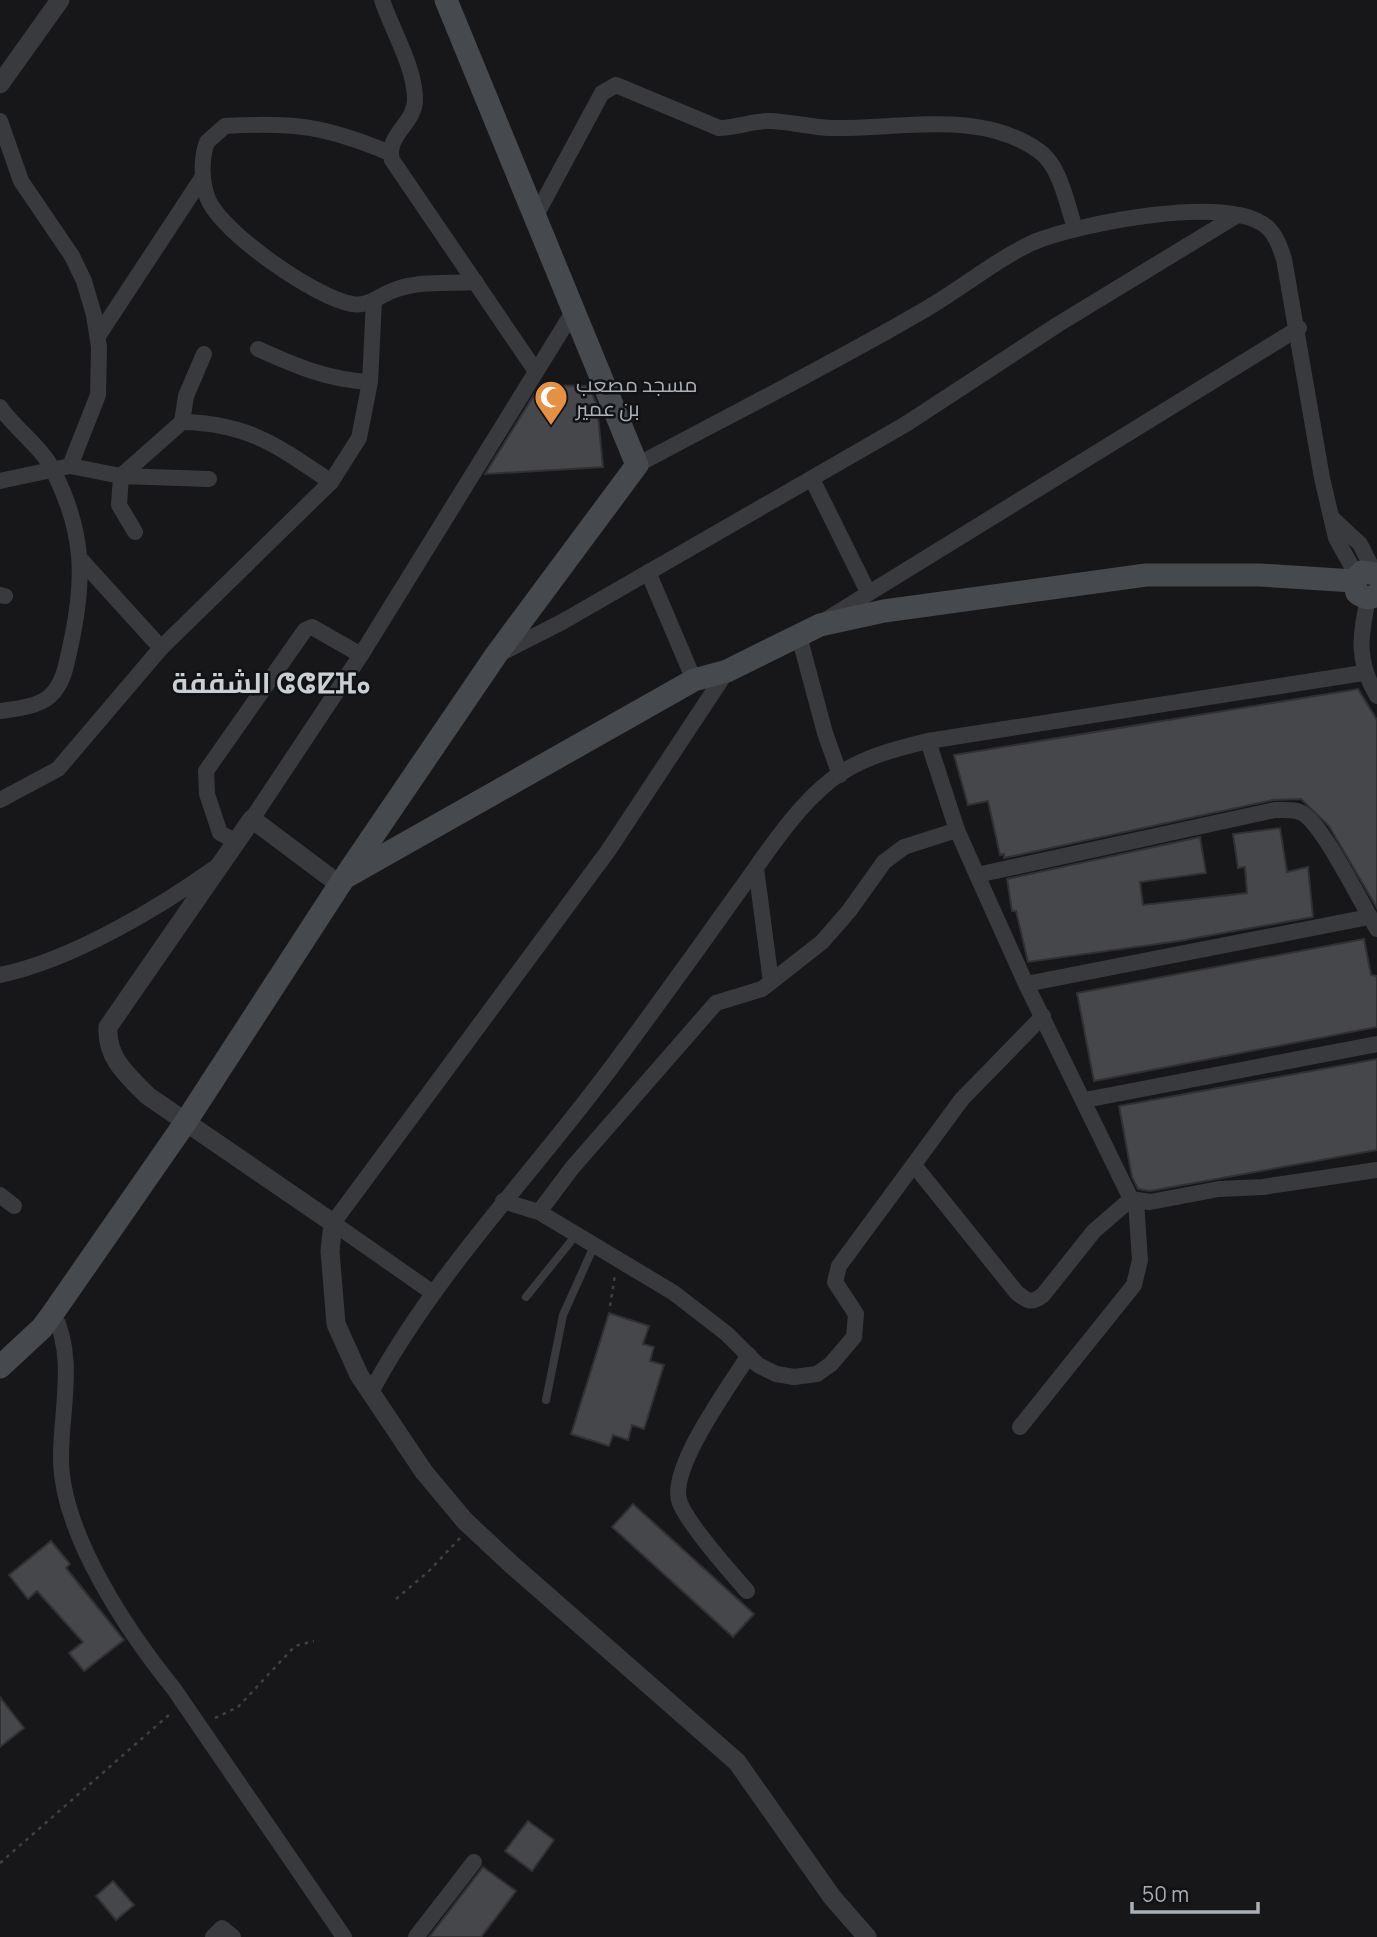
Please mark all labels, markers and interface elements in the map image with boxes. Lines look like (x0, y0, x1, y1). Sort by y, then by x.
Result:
place label: مسجد مصعب بن عمير (575, 370, 698, 422)
mosque icon: مسجد مصعب بن عمير (532, 378, 570, 427)
district label: الشقفة ⵛⵛⵇⴼⴰ (172, 663, 370, 701)
scale bar (1132, 1870, 1258, 1914)
text: 50 m (1142, 1880, 1189, 1908)

